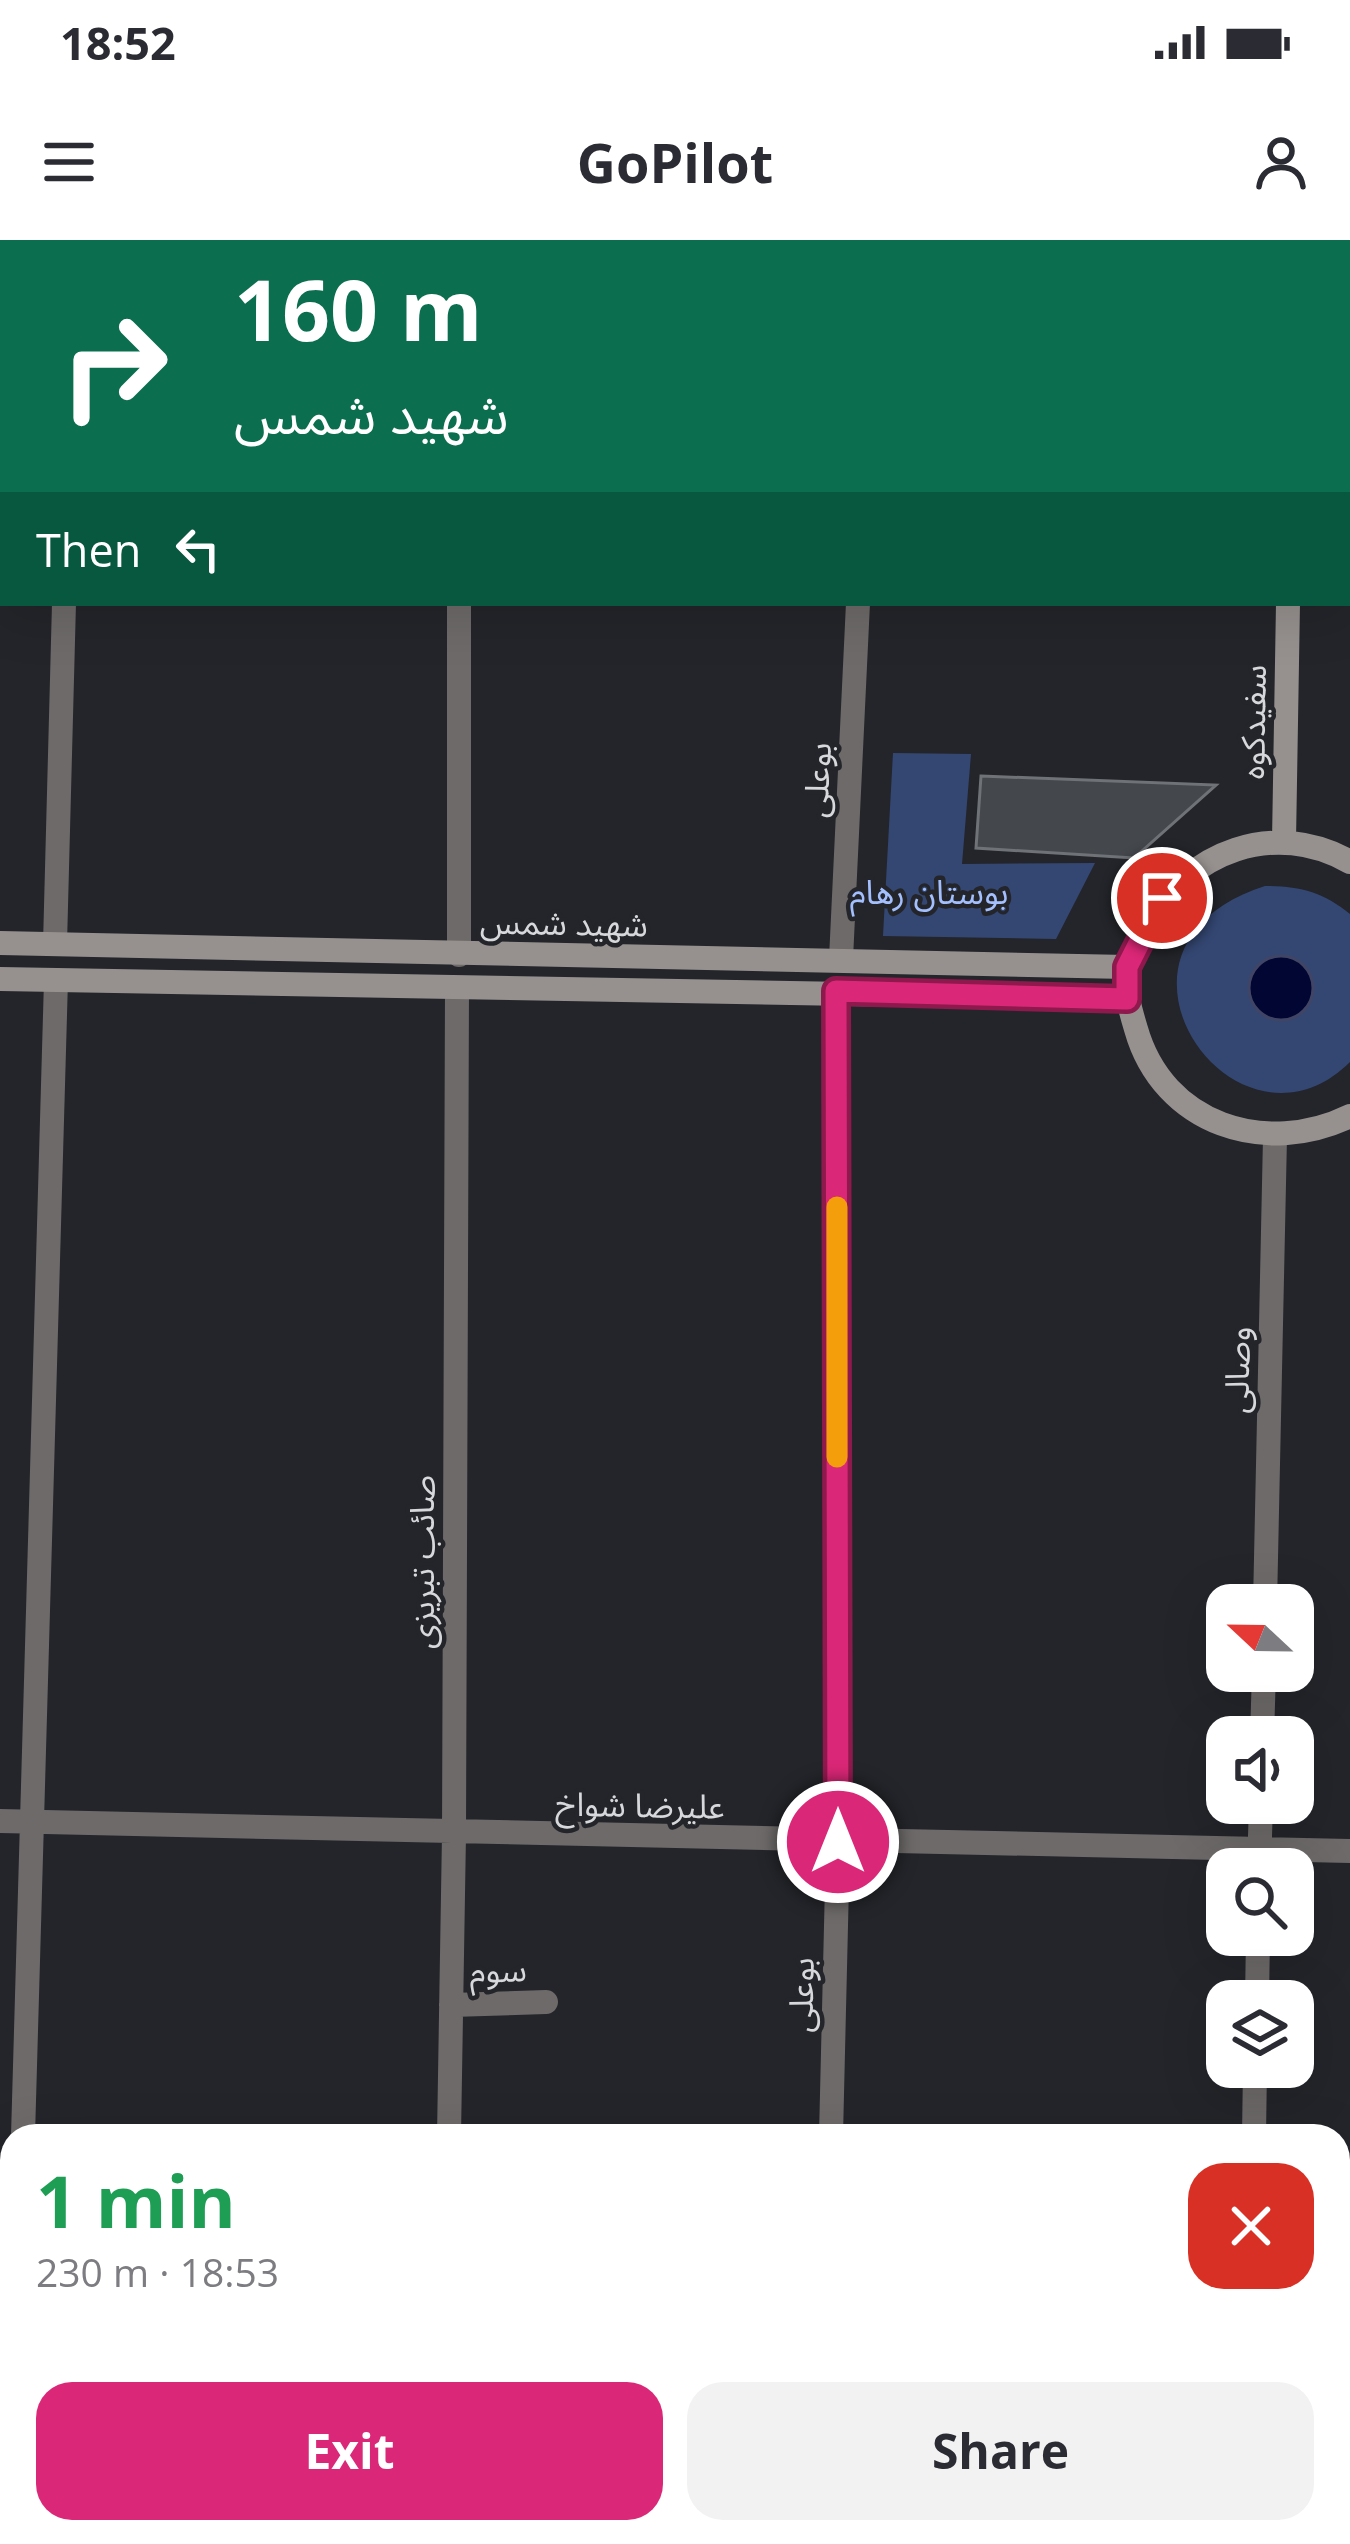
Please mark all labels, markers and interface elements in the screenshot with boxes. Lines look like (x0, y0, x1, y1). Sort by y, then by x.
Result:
text: 18:52 (60, 12, 176, 73)
text: GoPilot (577, 125, 773, 199)
icon: menu (36, 129, 102, 195)
icon: person (1248, 129, 1314, 195)
text: 160 m (234, 251, 482, 366)
icon: right (36, 288, 192, 444)
text: شهید شمس (234, 376, 509, 450)
icon: left (165, 516, 231, 582)
text: Then (36, 519, 141, 580)
street label: سفیدکوه (1229, 664, 1276, 780)
street label: بوعلی (792, 741, 841, 819)
pin (1111, 847, 1213, 949)
icon: arrive (1129, 865, 1195, 931)
park label: بوستان رهام (850, 869, 1008, 917)
street label: شهید شمس (480, 899, 648, 946)
street label: وصالی (1213, 1326, 1260, 1414)
street label: صائب تبریزی (399, 1475, 444, 1649)
north arrow (1206, 1584, 1314, 1692)
map controls (1206, 1584, 1314, 2088)
button: sound (1206, 1716, 1314, 1824)
position arrow (775, 1779, 901, 1905)
street label: علیرضا شواخ (555, 1781, 725, 1831)
button: search (1206, 1848, 1314, 1956)
street label: سوم (469, 1946, 528, 1996)
street label: بوعلی (777, 1957, 824, 2033)
button: layers (1206, 1980, 1314, 2088)
text: 1 min (36, 2151, 236, 2249)
button: close (1188, 2163, 1314, 2289)
text: 230 m · 18:53 (36, 2245, 279, 2298)
button: Exit (36, 2382, 663, 2520)
button: Share (687, 2382, 1314, 2520)

